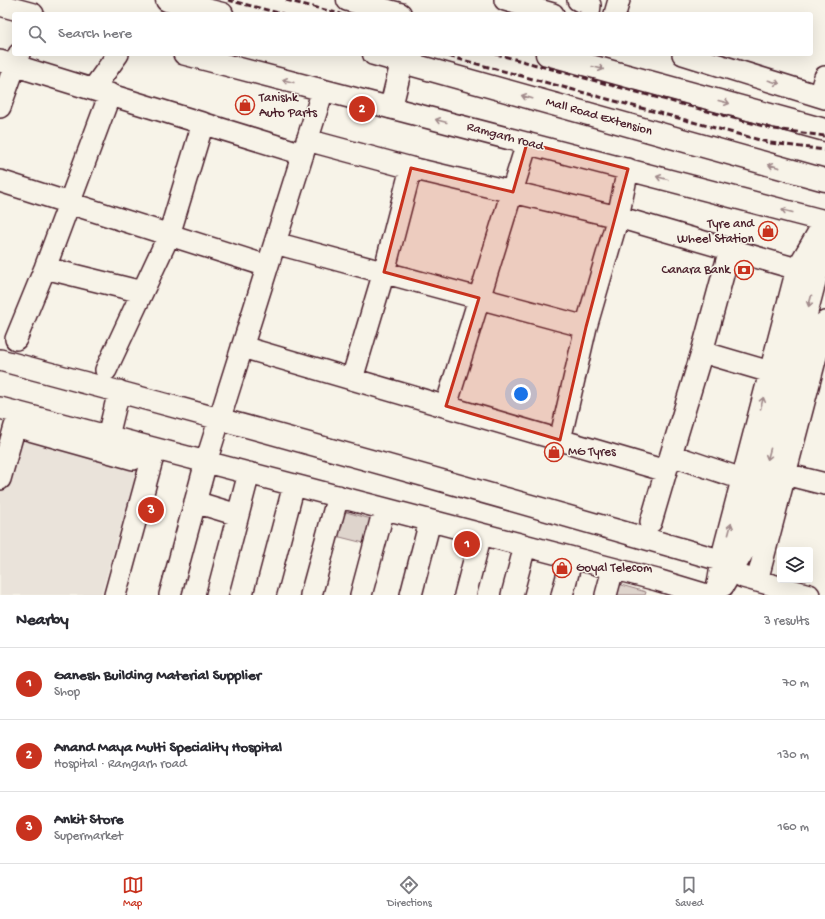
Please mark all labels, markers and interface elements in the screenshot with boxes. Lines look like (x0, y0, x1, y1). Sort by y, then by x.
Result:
search box (12, 12, 813, 56)
icon: search (26, 23, 48, 45)
text: Search here (58, 25, 132, 43)
one-way arrow (591, 65, 604, 72)
one-way arrow (282, 76, 295, 84)
one-way arrow (767, 79, 780, 86)
place label: Tanishk Auto Parts (258, 91, 318, 121)
one-way arrow (521, 93, 534, 100)
shop icon: Tanishk Auto Parts (234, 94, 256, 116)
pin: 2 (349, 94, 375, 124)
street label: Mall Road Extension (544, 95, 655, 140)
one-way arrow (717, 99, 730, 106)
one-way arrow (435, 116, 448, 124)
street label: Ramgarh road (465, 120, 546, 155)
one-way arrow (768, 162, 781, 169)
one-way arrow (655, 174, 668, 181)
one-way arrow (781, 207, 794, 215)
place label: Tyre and Wheel Station (677, 217, 755, 247)
shop icon: Tyre and Wheel Station (757, 220, 779, 242)
bank icon: Canara Bank (733, 259, 755, 281)
place label: Canara Bank (662, 263, 731, 278)
one-way arrow (805, 295, 813, 308)
your location (511, 384, 531, 404)
one-way arrow (759, 397, 766, 410)
shop icon: MG Tyres (543, 441, 565, 463)
place label: MG Tyres (568, 445, 617, 460)
one-way arrow (765, 447, 772, 460)
pin: 3 (138, 495, 164, 525)
one-way arrow (726, 523, 734, 536)
pin: 1 (454, 529, 480, 559)
map controls (777, 547, 813, 583)
button: layers (777, 547, 813, 583)
shop icon: Goyal Telecom (551, 557, 573, 579)
place label: Goyal Telecom (576, 561, 652, 576)
text: Nearby (16, 611, 69, 631)
text: 3 results (764, 614, 809, 629)
text: Ganesh Building Material Supplier (54, 667, 261, 685)
text: 1 (26, 676, 32, 691)
text: 70 m (783, 676, 809, 691)
text: Shop (54, 685, 80, 700)
text: Anand Maya Multi Speciality Hospital (54, 739, 282, 757)
text: 2 (26, 748, 32, 763)
text: 130 m (777, 748, 809, 763)
text: Hospital · Ramgarh road (54, 757, 187, 772)
text: Ankit Store (54, 811, 124, 829)
text: 3 (26, 820, 32, 835)
text: 160 m (777, 820, 809, 835)
text: Supermarket (54, 829, 123, 844)
tab: Map (122, 874, 144, 910)
tab: Directions (387, 874, 432, 910)
tab: Saved (675, 874, 703, 910)

